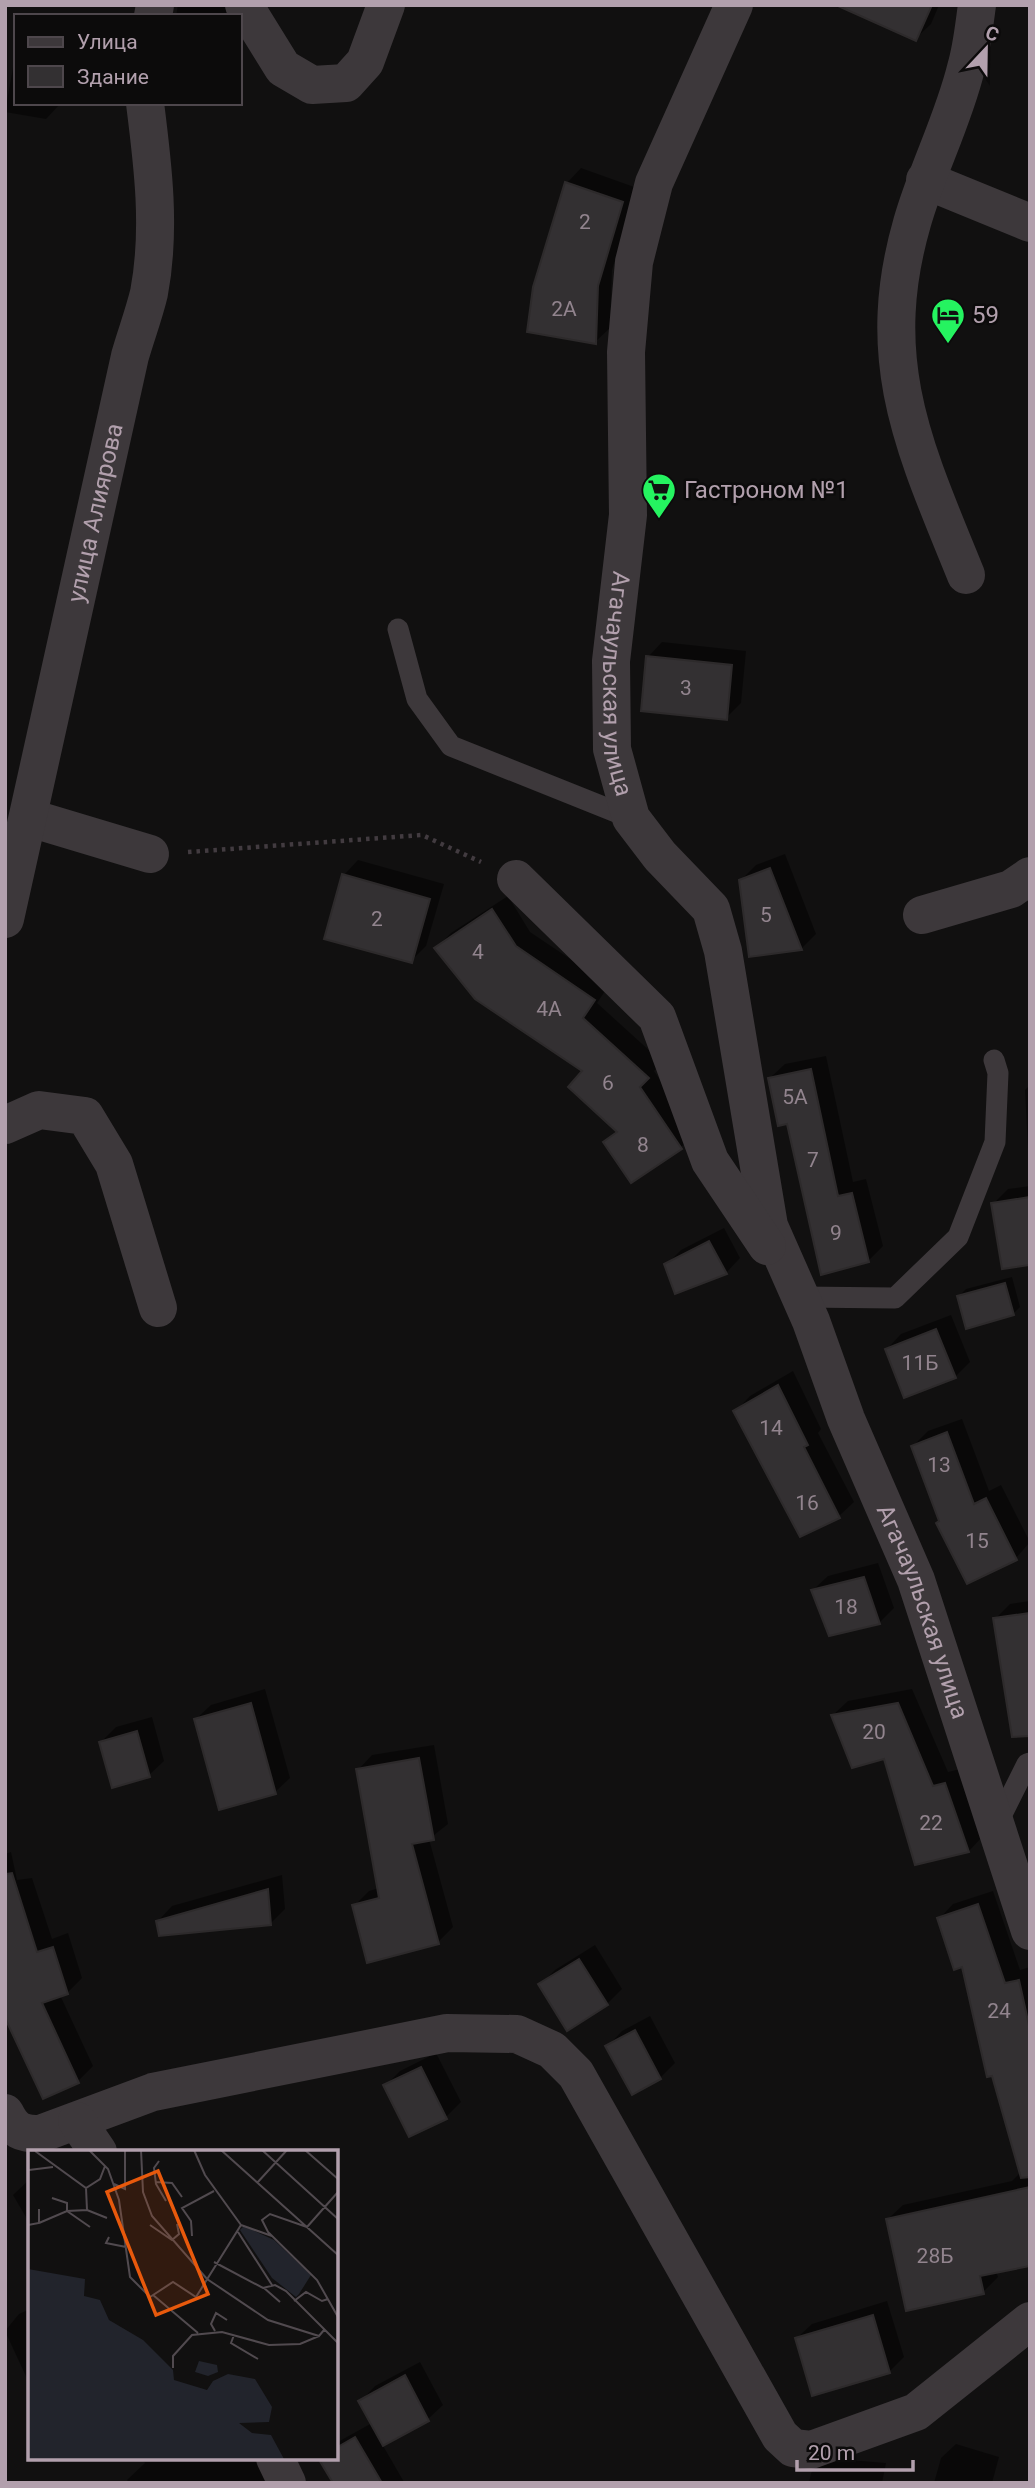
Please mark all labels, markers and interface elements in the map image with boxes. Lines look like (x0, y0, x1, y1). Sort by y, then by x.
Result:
legend (14, 14, 242, 105)
north arrow (951, 14, 1021, 84)
text: С (982, 21, 1002, 47)
text: Улица (77, 30, 138, 54)
text: Здание (77, 65, 149, 89)
house number: 2 (579, 210, 591, 234)
hotel icon: 59 (929, 296, 967, 345)
house number: 2А (551, 297, 577, 321)
place label: 59 (972, 301, 999, 329)
street label: улица Алиярова (62, 421, 129, 605)
supermarket icon: Гастроном №1 (640, 471, 678, 520)
place label: Гастроном №1 (684, 476, 849, 504)
street label: Агачаульская улица (597, 570, 638, 799)
house number: 3 (680, 676, 692, 700)
house number: 5 (760, 903, 772, 927)
house number: 2 (371, 907, 383, 931)
house number: 4 (472, 940, 484, 964)
house number: 4А (536, 997, 562, 1021)
house number: 6 (602, 1071, 614, 1095)
house number: 5А (782, 1085, 808, 1109)
house number: 8 (637, 1133, 649, 1157)
house number: 7 (807, 1148, 819, 1172)
house number: 9 (830, 1221, 842, 1245)
house number: 11Б (902, 1351, 938, 1375)
house number: 14 (759, 1416, 783, 1440)
house number: 13 (927, 1453, 951, 1477)
house number: 16 (795, 1491, 819, 1515)
street label: Агачаульская улица (871, 1500, 974, 1722)
house number: 15 (965, 1529, 989, 1553)
house number: 18 (834, 1595, 858, 1619)
house number: 20 (862, 1720, 886, 1744)
house number: 22 (919, 1811, 943, 1835)
house number: 24 (987, 1999, 1011, 2023)
inset map (28, 2150, 338, 2460)
house number: 28Б (917, 2244, 953, 2268)
scale bar (797, 2428, 912, 2472)
text: 20 m (808, 2441, 855, 2465)

